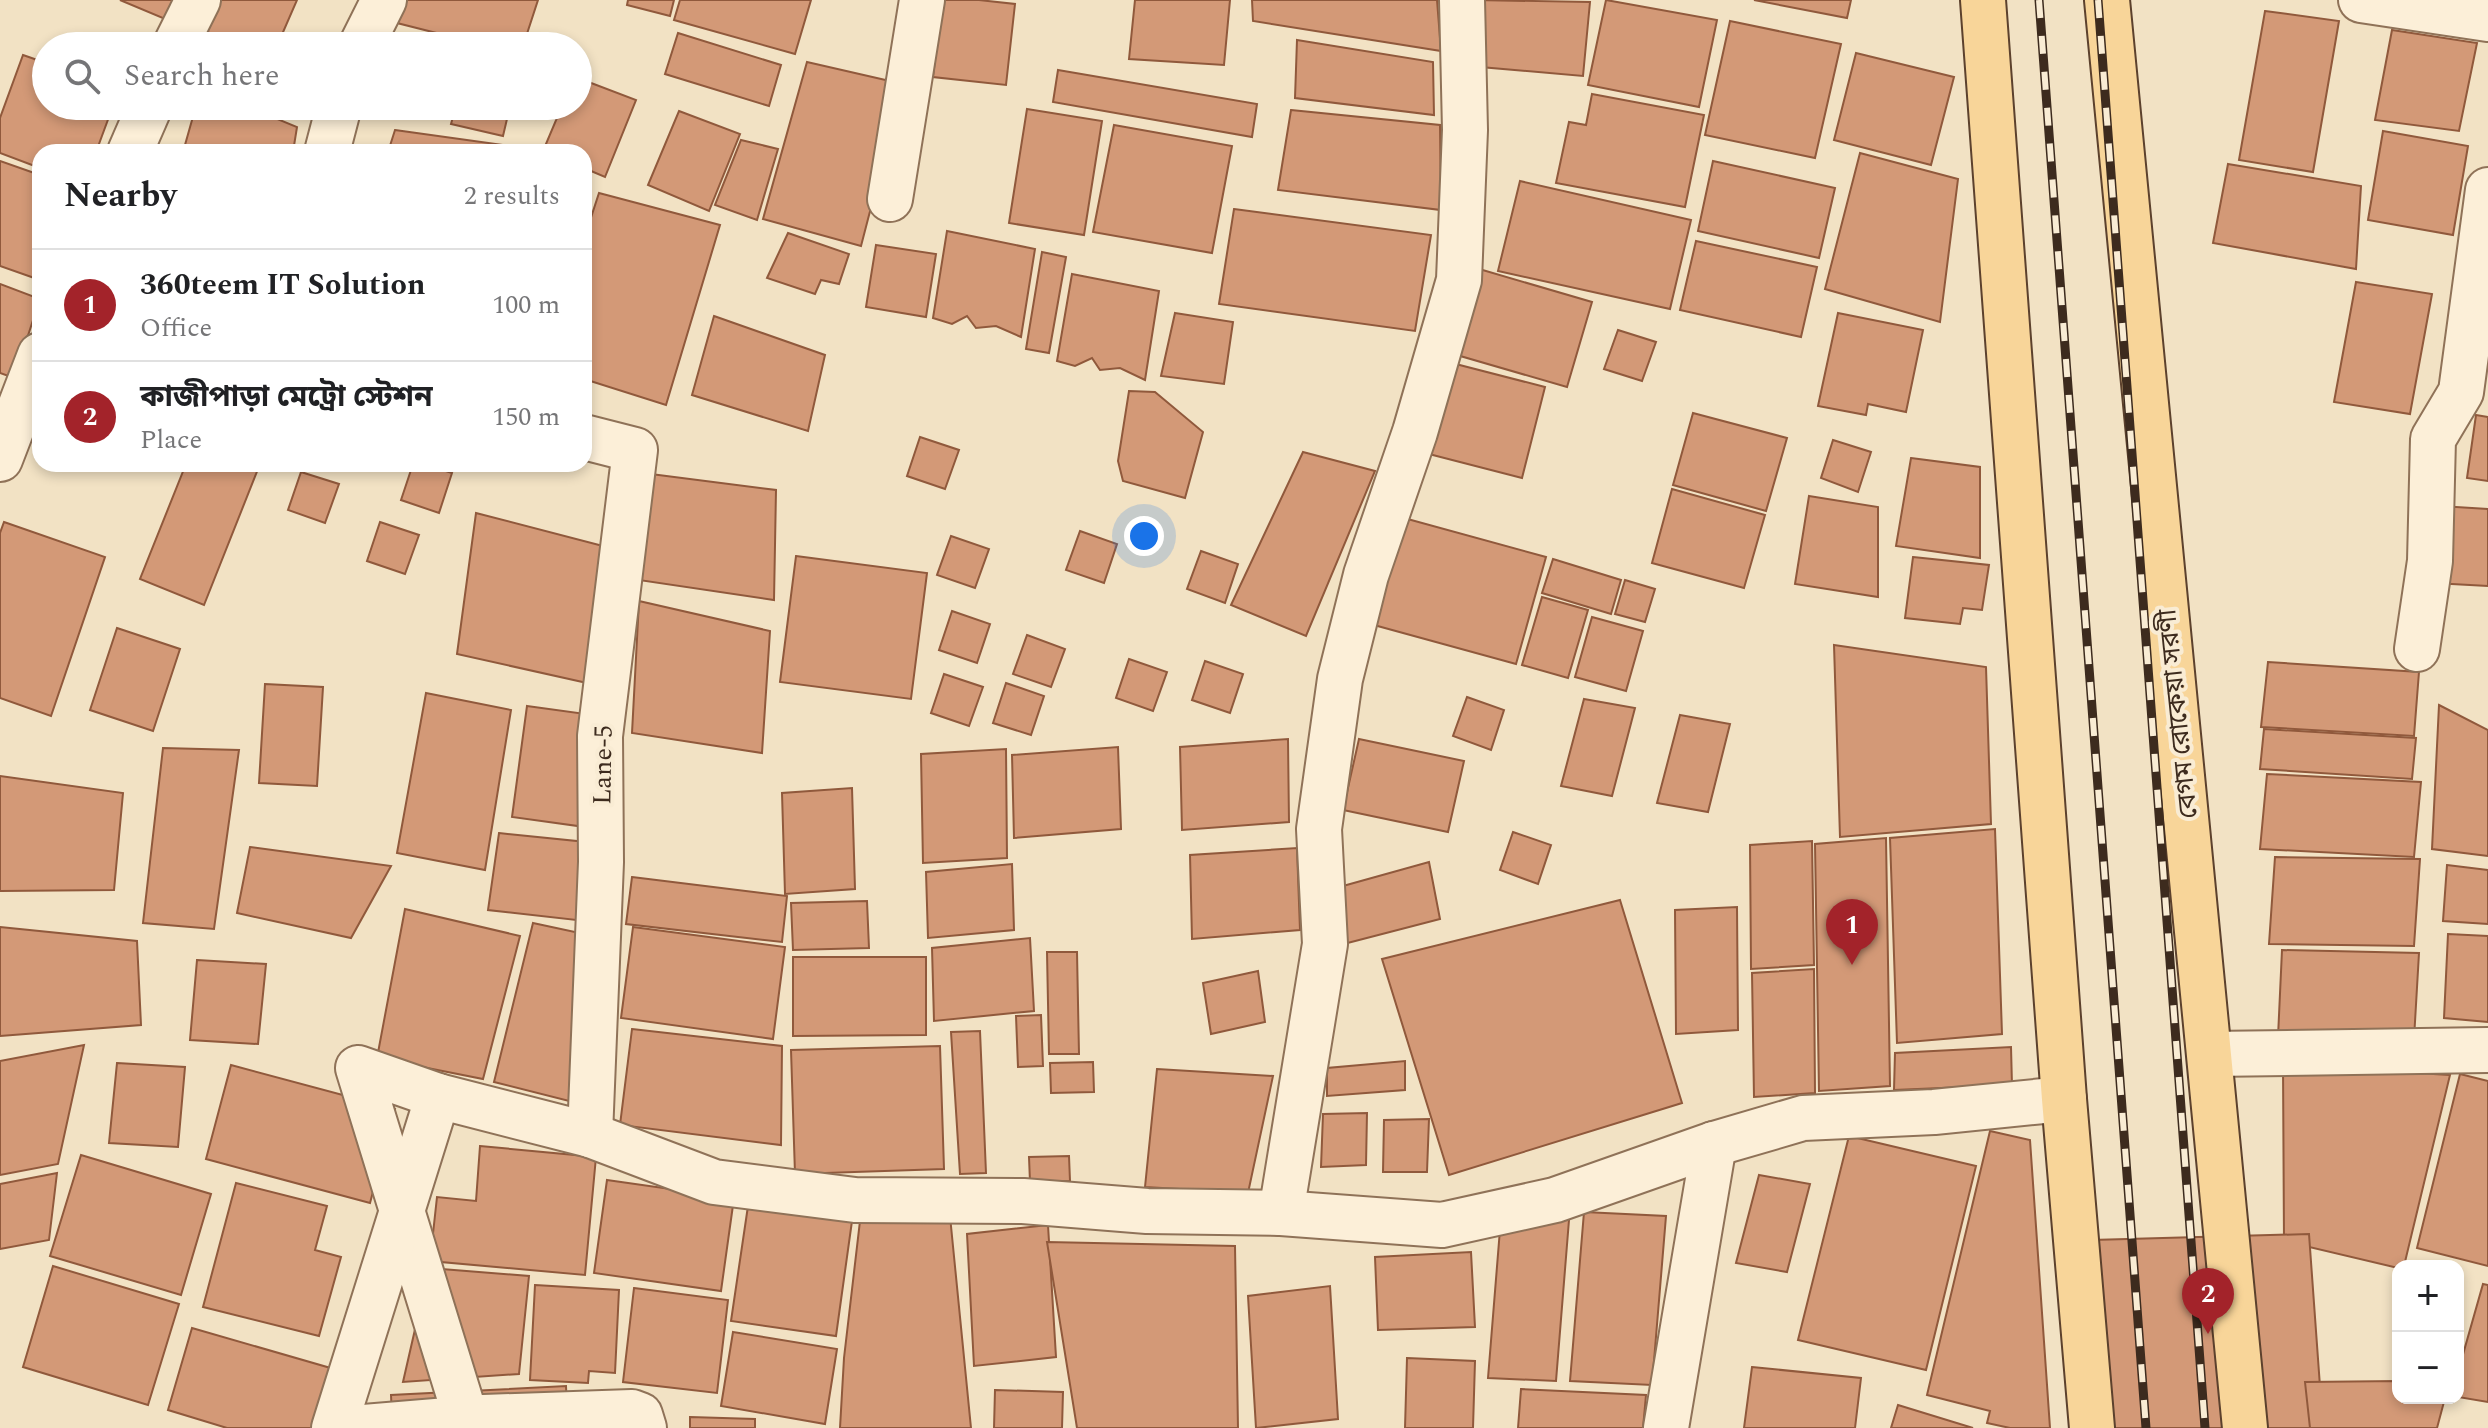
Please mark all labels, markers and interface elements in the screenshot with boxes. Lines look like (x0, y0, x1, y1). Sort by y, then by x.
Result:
search box (32, 32, 592, 120)
text: Search here (124, 53, 280, 99)
icon: search (60, 54, 104, 98)
text: Nearby (64, 170, 177, 222)
text: 2 results (464, 176, 560, 216)
text: 360teem IT Solution (140, 262, 425, 308)
text: 1 (83, 285, 97, 325)
text: 100 m (492, 285, 560, 325)
text: Office (140, 308, 212, 348)
text: কাজীপাড়া মেট্রো স্টেশন (140, 374, 433, 420)
text: 2 (83, 397, 97, 437)
text: 150 m (492, 397, 560, 437)
text: Place (140, 420, 202, 460)
your location (1124, 516, 1164, 556)
street label: বেগম রোকেয়া সরণী (2147, 606, 2209, 821)
street label: Lane-5 (582, 725, 624, 805)
pin: 1 (1826, 899, 1878, 965)
map controls (2392, 1260, 2464, 1404)
button: + (2392, 1260, 2464, 1332)
pin: 2 (2182, 1268, 2234, 1334)
button: − (2392, 1332, 2464, 1404)

